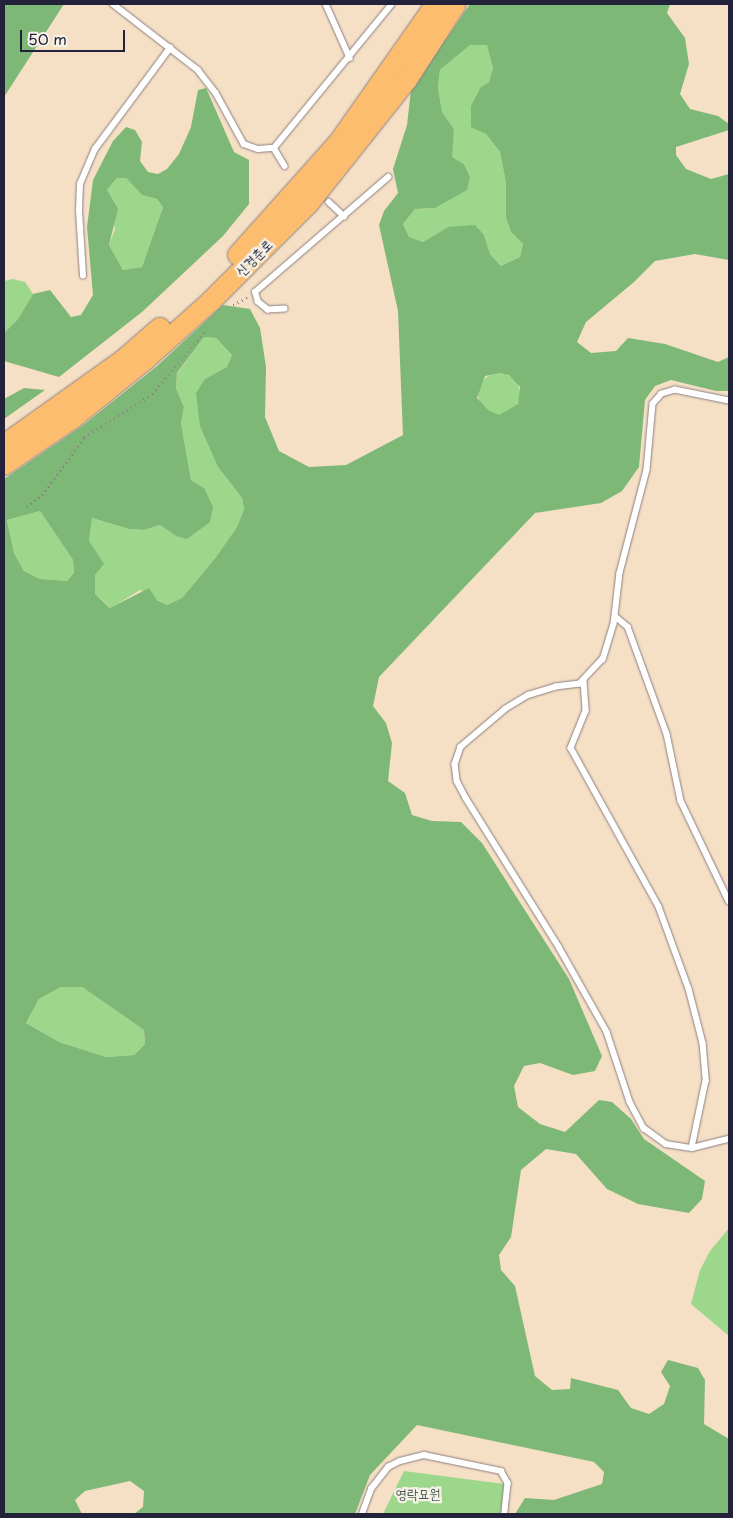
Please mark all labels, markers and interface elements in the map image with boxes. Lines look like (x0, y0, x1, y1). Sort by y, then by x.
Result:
scale bar (22, 20, 128, 52)
text: 50 m (28, 27, 67, 50)
street label: 신경춘로 (232, 236, 276, 280)
park label: 영락묘원 (395, 1486, 441, 1502)

